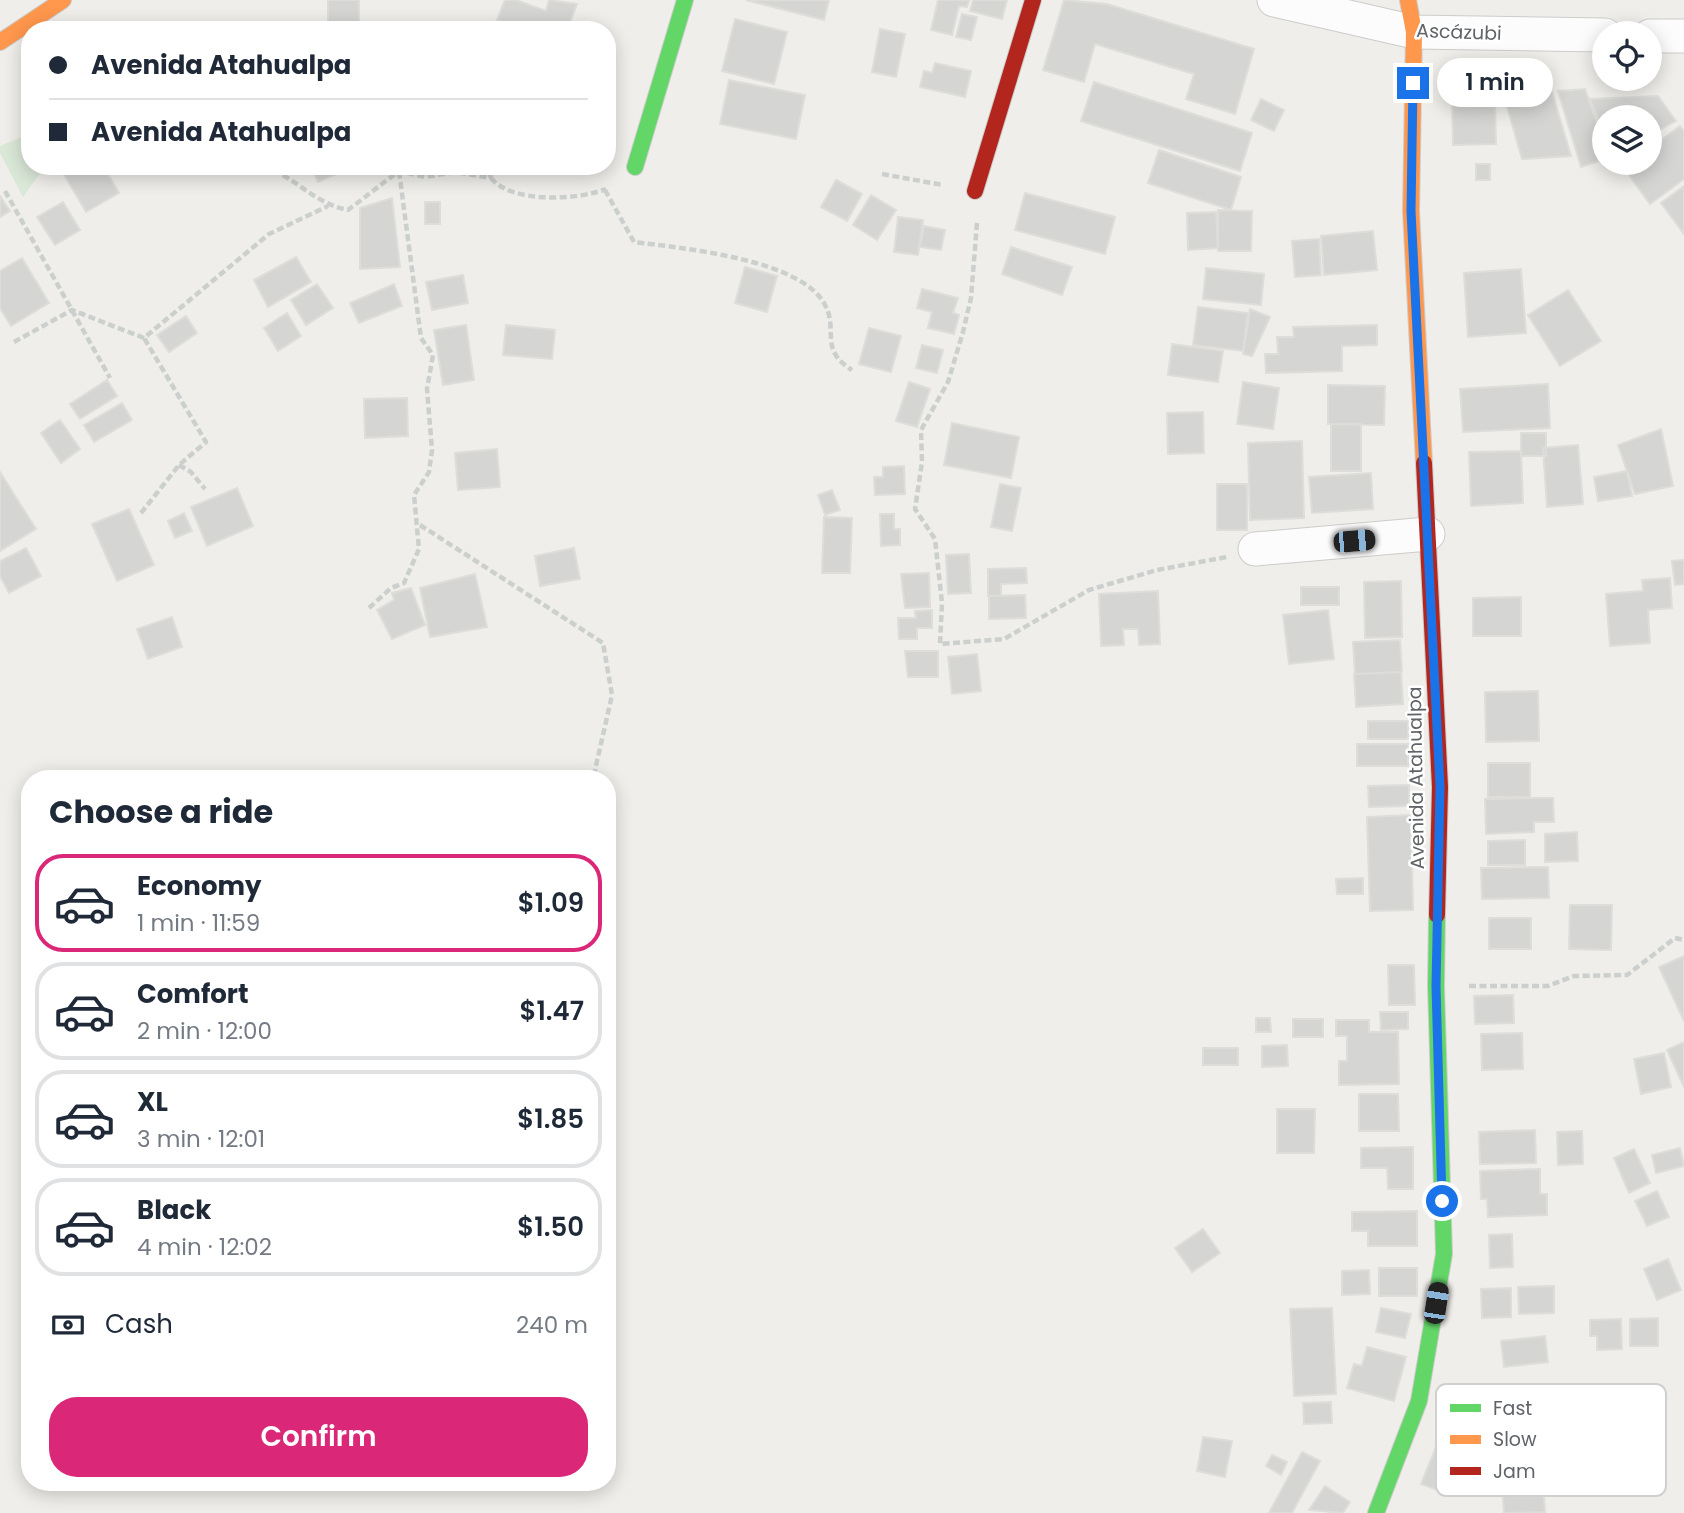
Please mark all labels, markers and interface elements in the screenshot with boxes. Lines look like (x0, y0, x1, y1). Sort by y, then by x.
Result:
street label: Ascázubi (1416, 17, 1502, 47)
map controls (1592, 21, 1662, 175)
button: locate (1592, 21, 1662, 91)
text: Avenida Atahualpa (91, 47, 352, 83)
callout: 1 min (1438, 58, 1553, 108)
text: 1 min (1465, 66, 1525, 98)
route end (1397, 67, 1429, 99)
button: layers (1592, 105, 1662, 175)
text: Avenida Atahualpa (91, 114, 352, 150)
car (1333, 529, 1376, 553)
street label: Avenida Atahualpa (1401, 686, 1431, 870)
text: Choose a ride (49, 789, 273, 834)
text: Economy (137, 868, 261, 904)
icon: car (53, 872, 116, 935)
text: $1.09 (518, 885, 584, 921)
text: 1 min · 11:59 (137, 907, 260, 939)
text: Comfort (137, 976, 249, 1012)
icon: car (53, 980, 116, 1043)
text: $1.47 (519, 993, 584, 1029)
text: 2 min · 12:00 (137, 1015, 272, 1047)
text: XL (137, 1084, 168, 1120)
icon: car (53, 1088, 116, 1151)
text: $1.85 (517, 1101, 584, 1137)
text: 3 min · 12:01 (137, 1123, 265, 1155)
route start (1426, 1185, 1458, 1217)
text: Black (137, 1192, 211, 1228)
icon: car (53, 1196, 116, 1259)
text: $1.50 (517, 1209, 584, 1245)
text: 4 min · 12:02 (137, 1231, 272, 1263)
car (1423, 1281, 1450, 1325)
icon: cash (49, 1306, 87, 1344)
text: Cash (105, 1306, 173, 1342)
text: 240 m (516, 1309, 588, 1341)
legend (1436, 1384, 1666, 1496)
text: Fast (1493, 1395, 1532, 1422)
button: Confirm (49, 1397, 588, 1477)
text: Slow (1493, 1426, 1537, 1453)
text: Jam (1493, 1458, 1535, 1485)

